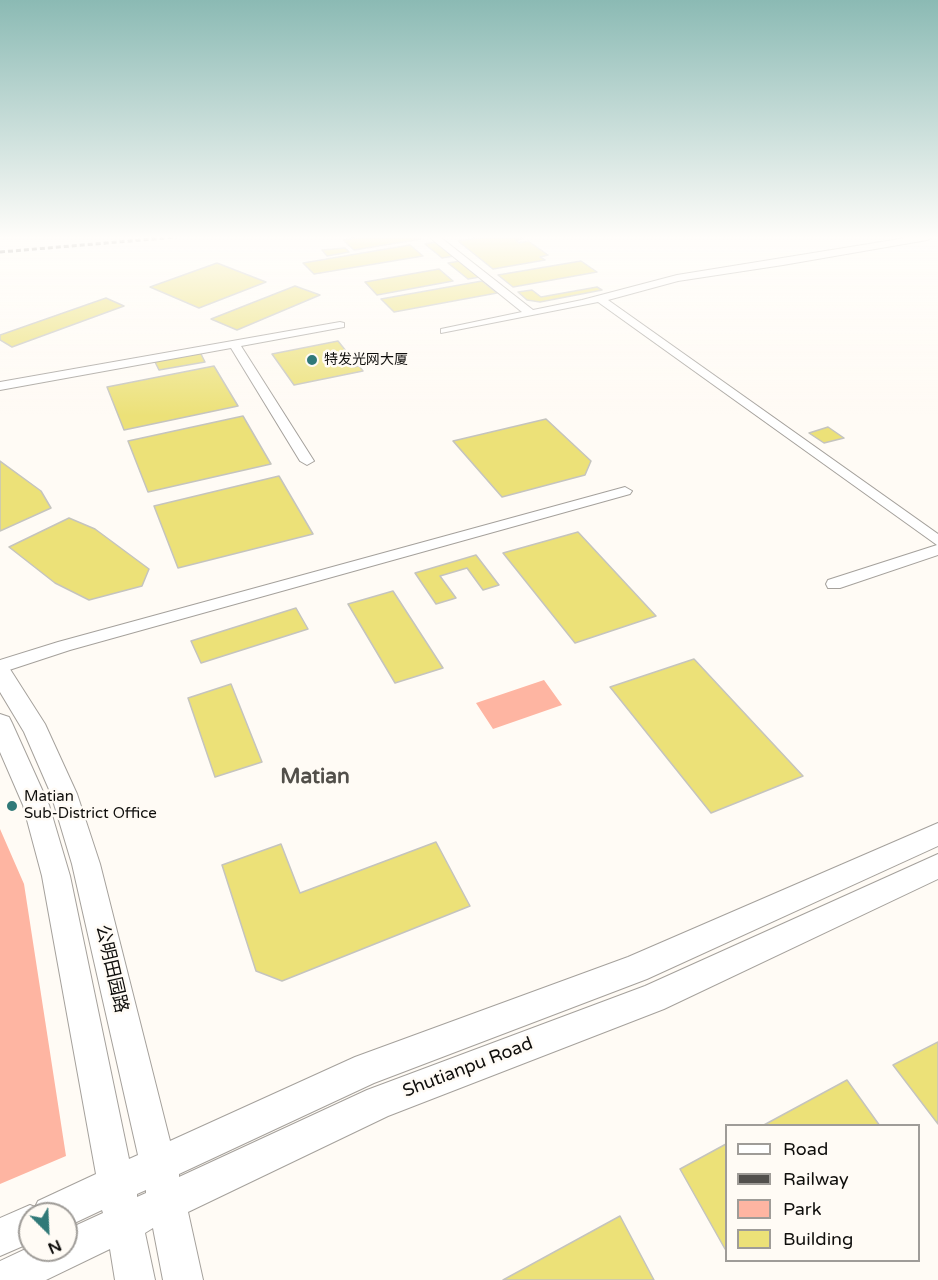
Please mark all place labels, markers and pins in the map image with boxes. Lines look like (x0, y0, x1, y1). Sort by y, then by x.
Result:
place label: 特发光网大厦 (324, 352, 408, 368)
marker: 特发光网大厦 (305, 353, 319, 367)
place label: Matian Sub-District Office (24, 788, 157, 823)
marker: Matian Sub-District Office (5, 799, 19, 813)

